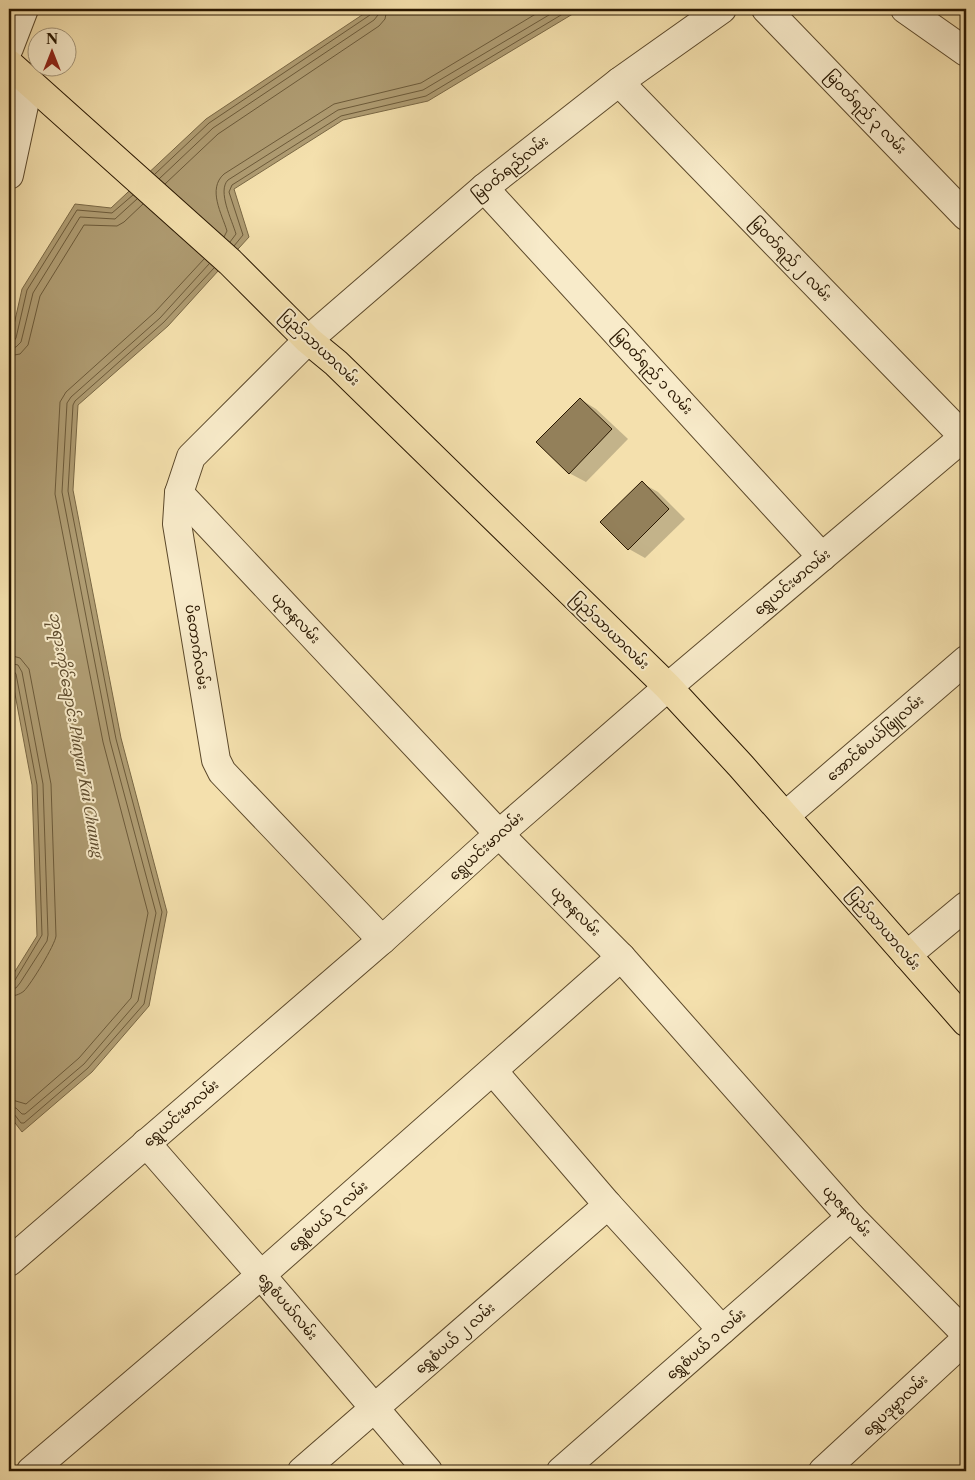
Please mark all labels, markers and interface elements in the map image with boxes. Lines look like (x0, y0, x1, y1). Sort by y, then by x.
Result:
north arrow (28, 28, 78, 78)
text: N (46, 30, 58, 48)
street label: မြဝတ်ရည် ၃ လမ်း (819, 66, 911, 160)
street label: မြဝတ်ရည်လမ်း (468, 131, 554, 207)
street label: မြဝတ်ရည် ၂ လမ်း (744, 212, 836, 307)
street label: ပြည်သာယာလမ်း (274, 306, 364, 392)
street label: မြဝတ်ရည် ၁ လမ်း (607, 325, 698, 420)
street label: ရွှေယင်းမာလမ်း (750, 544, 836, 621)
street label: ယုဇနလမ်း (266, 588, 325, 649)
street label: ပြည်သာယာလမ်း (565, 588, 654, 675)
street label: ပိတောက်လမ်း (181, 603, 214, 691)
water label: ဘုရားကိုင်ချောင်း Phayar Kai Chaung (43, 610, 109, 861)
street label: အောင်စံပယ်ဖြူလမ်း (822, 690, 929, 787)
street label: ရွှေယင်းမာလမ်း (444, 807, 529, 886)
street label: ယုဇနလမ်း (545, 882, 605, 942)
street label: ပြည်သာယာလမ်း (841, 884, 925, 976)
street label: ရွှေယင်းမာလမ်း (139, 1075, 224, 1153)
street label: ရွှေစံပယ် ၃ လမ်း (284, 1176, 373, 1258)
street label: ယုဇနလမ်း (817, 1181, 876, 1242)
street label: ရွှေစံပယ်လမ်း (252, 1268, 322, 1346)
street label: ရွှေစံပယ် ၂ လမ်း (411, 1298, 501, 1380)
street label: ရွှေစံပယ် ၁ လမ်း (662, 1304, 751, 1386)
street label: ရွှေပဒုမ္မာလမ်း (858, 1370, 934, 1442)

